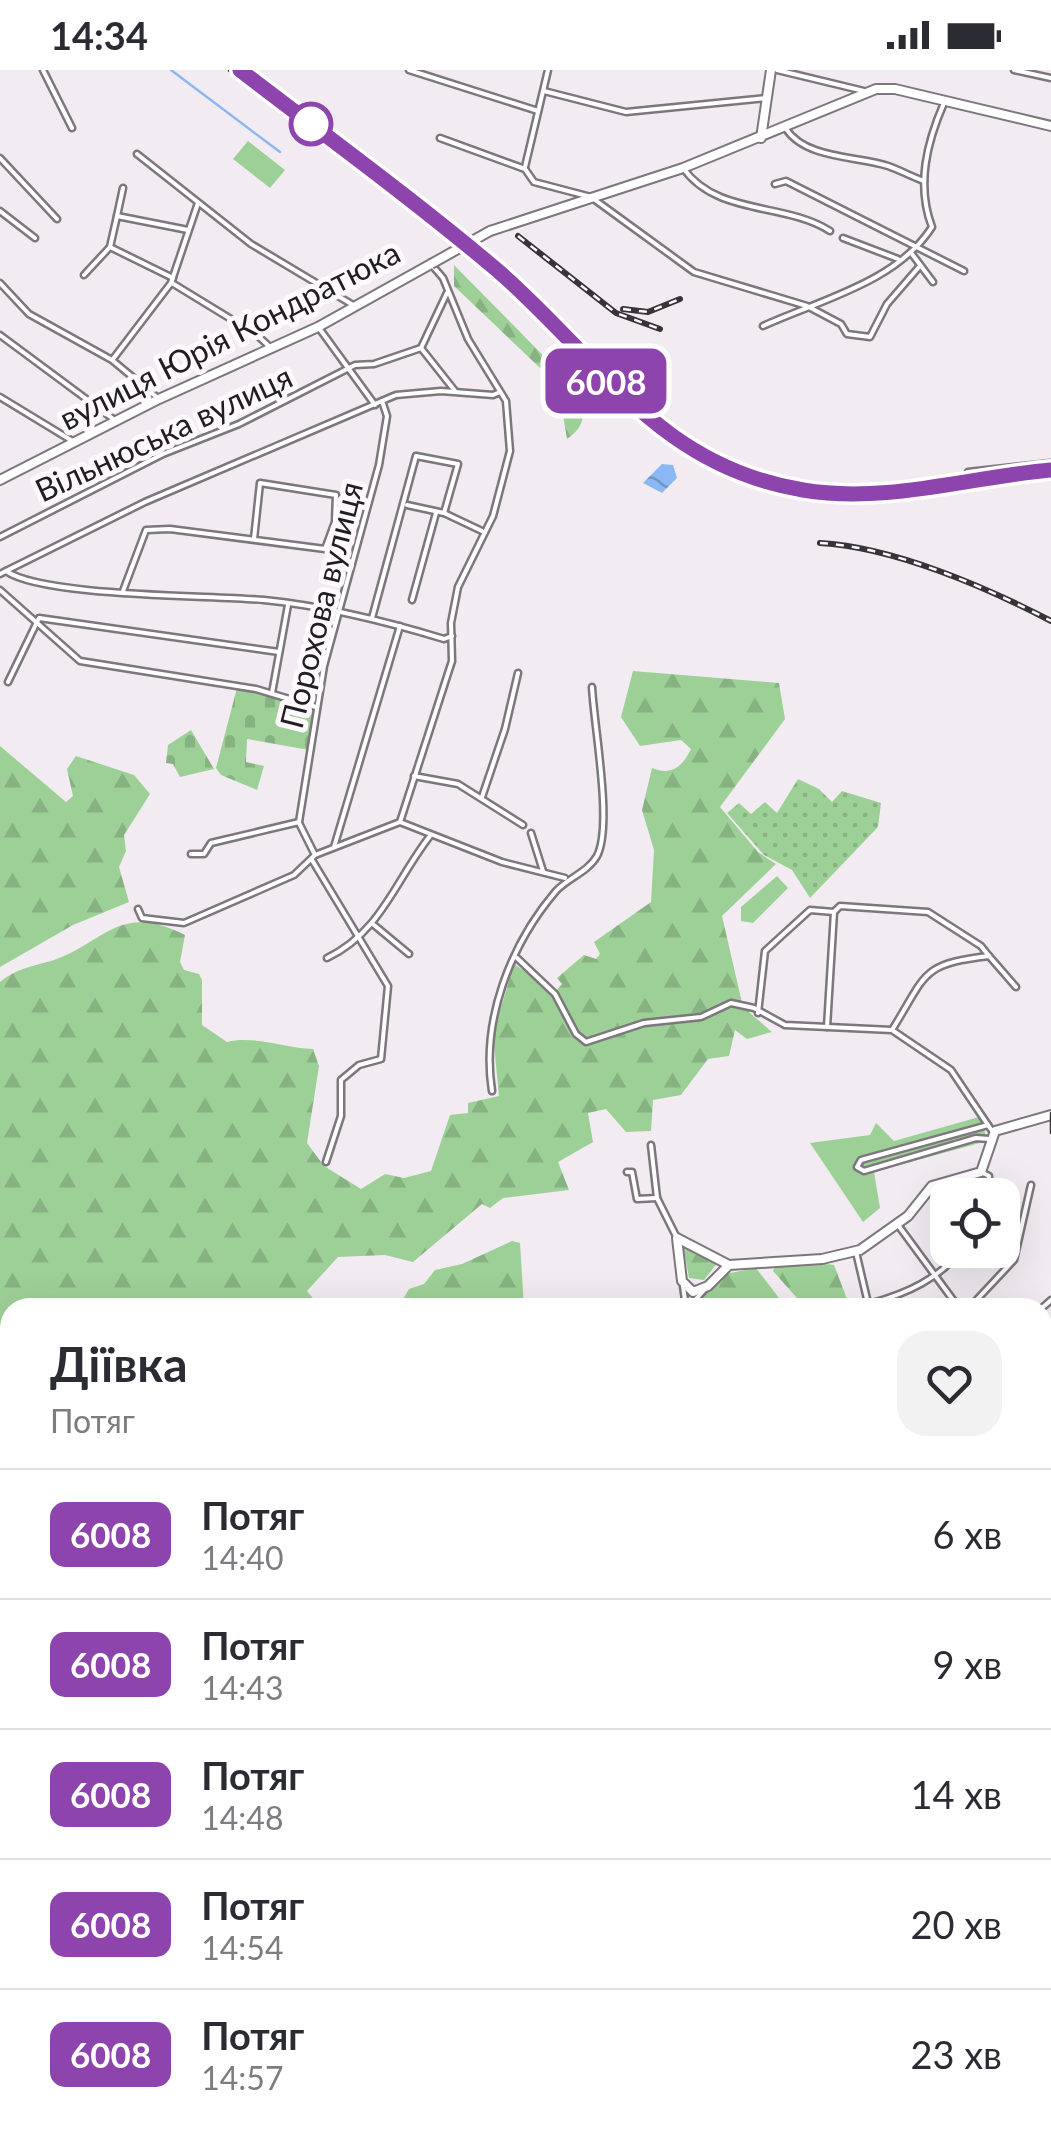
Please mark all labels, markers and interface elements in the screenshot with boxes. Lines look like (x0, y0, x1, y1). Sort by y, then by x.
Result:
text: 14:34 (50, 12, 148, 58)
unlabelled marker (290, 103, 332, 145)
street label: вулиця Юрія Кондратюка (53, 232, 406, 438)
line badge: 6008 (536, 348, 676, 414)
street label: Вільнюська вулиця (29, 356, 298, 509)
text: 6008 (565, 360, 647, 402)
street label: Порохова вулиця (271, 477, 370, 732)
map controls (930, 1178, 1020, 1268)
button: locate (930, 1178, 1020, 1268)
button: heart (897, 1331, 1002, 1436)
text: Діївка (50, 1335, 188, 1392)
text: Потяг (50, 1401, 135, 1440)
text: Потяг (201, 1492, 304, 1538)
text: 6 хв (932, 1511, 1002, 1557)
text: 6008 (70, 1513, 151, 1555)
text: 14:40 (201, 1538, 283, 1577)
text: Потяг (201, 1622, 304, 1668)
text: 9 хв (932, 1641, 1002, 1687)
text: 6008 (70, 1643, 151, 1685)
text: 14:43 (201, 1668, 283, 1707)
text: Потяг (201, 1752, 304, 1798)
text: 14 хв (910, 1771, 1002, 1817)
text: 6008 (70, 1773, 151, 1815)
text: 14:48 (201, 1798, 283, 1837)
text: Потяг (201, 1882, 304, 1928)
text: 20 хв (910, 1901, 1002, 1947)
text: 6008 (70, 1903, 151, 1945)
text: 14:54 (201, 1928, 283, 1967)
text: Потяг (201, 2012, 304, 2058)
text: 23 хв (910, 2031, 1002, 2077)
text: 6008 (70, 2033, 151, 2075)
text: 14:57 (201, 2058, 283, 2097)

